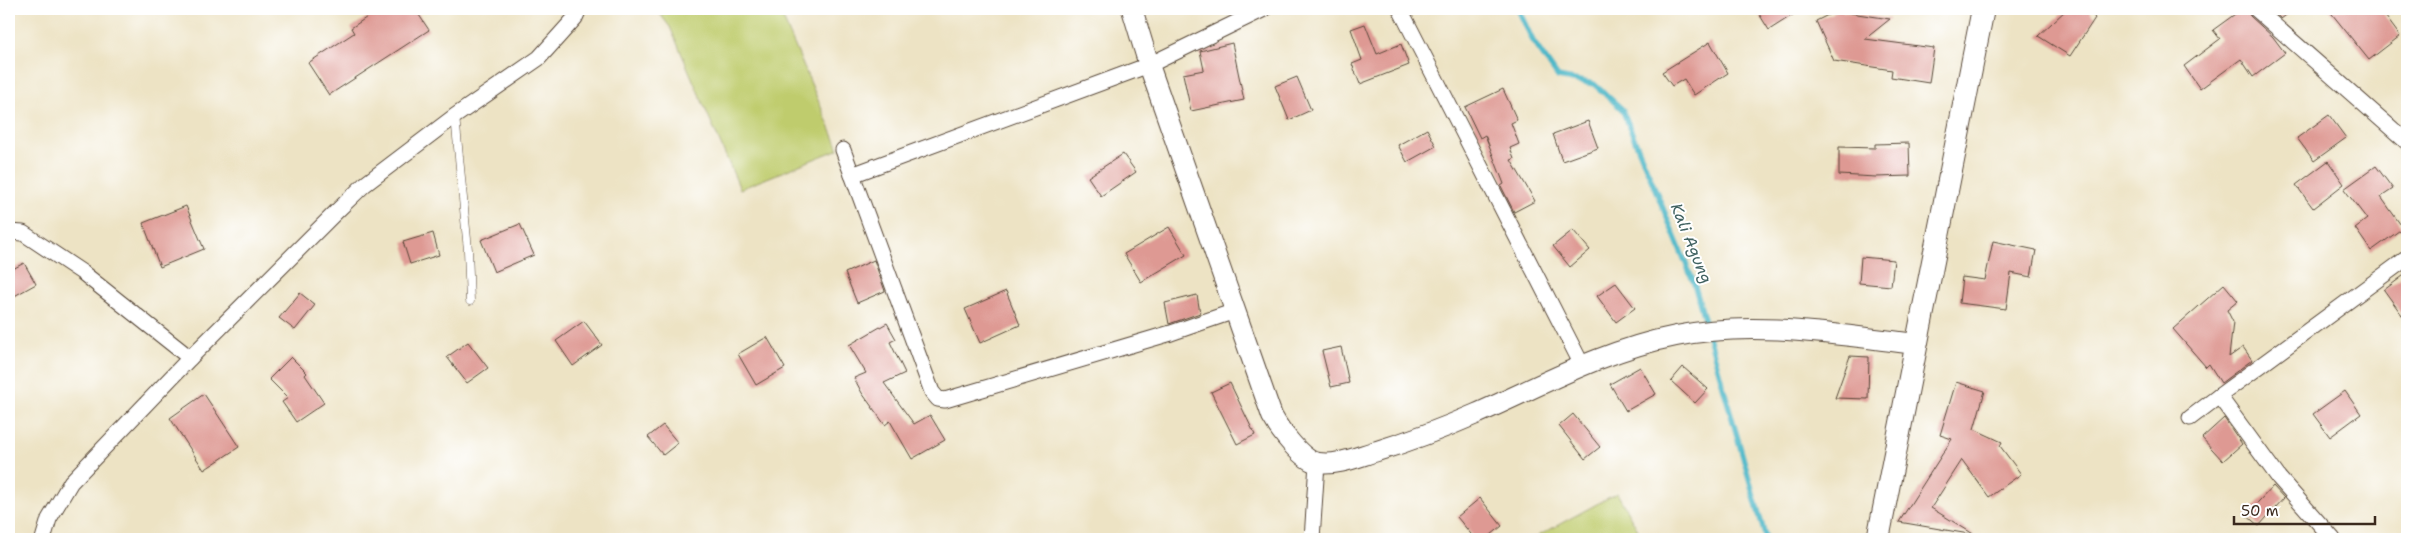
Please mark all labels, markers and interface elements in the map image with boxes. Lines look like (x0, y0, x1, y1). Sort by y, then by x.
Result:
water label: Kali Agung (1666, 200, 1717, 286)
scale bar (2234, 493, 2375, 525)
text: 50 m (2241, 501, 2279, 521)

